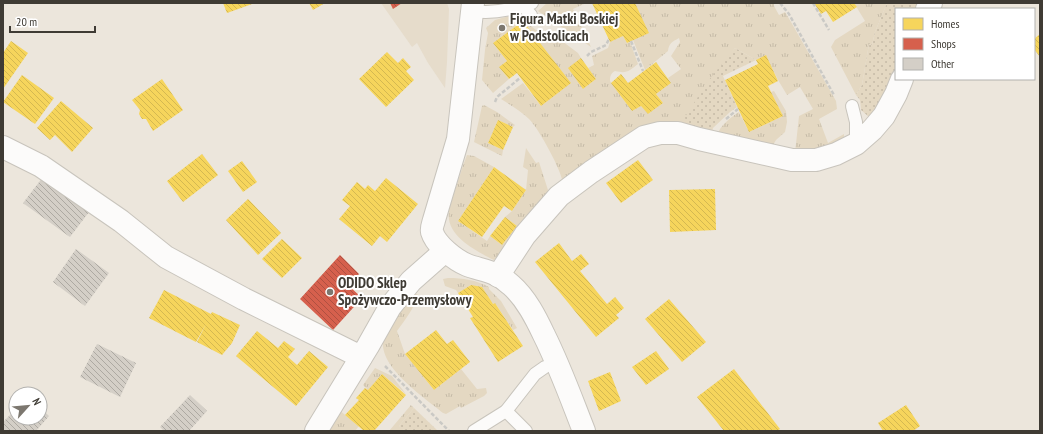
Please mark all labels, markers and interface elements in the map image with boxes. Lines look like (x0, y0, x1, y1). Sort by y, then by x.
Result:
scale bar (10, 8, 95, 34)
legend (895, 8, 1035, 80)
place label: Figura Matki Boskiej w Podstolicach (509, 9, 618, 45)
text: 20 m (16, 14, 37, 29)
text: Homes (931, 16, 959, 31)
marker: Figura Matki Boskiej w Podstolicach (497, 23, 507, 33)
text: Shops (931, 36, 956, 51)
text: Other (931, 56, 955, 71)
place label: ODIDO Sklep Spożywczo-Przemysłowy (338, 273, 472, 309)
marker: ODIDO Sklep Spożywczo-Przemysłowy (325, 287, 335, 297)
north arrow (8, 386, 48, 426)
text: N (29, 396, 45, 407)

